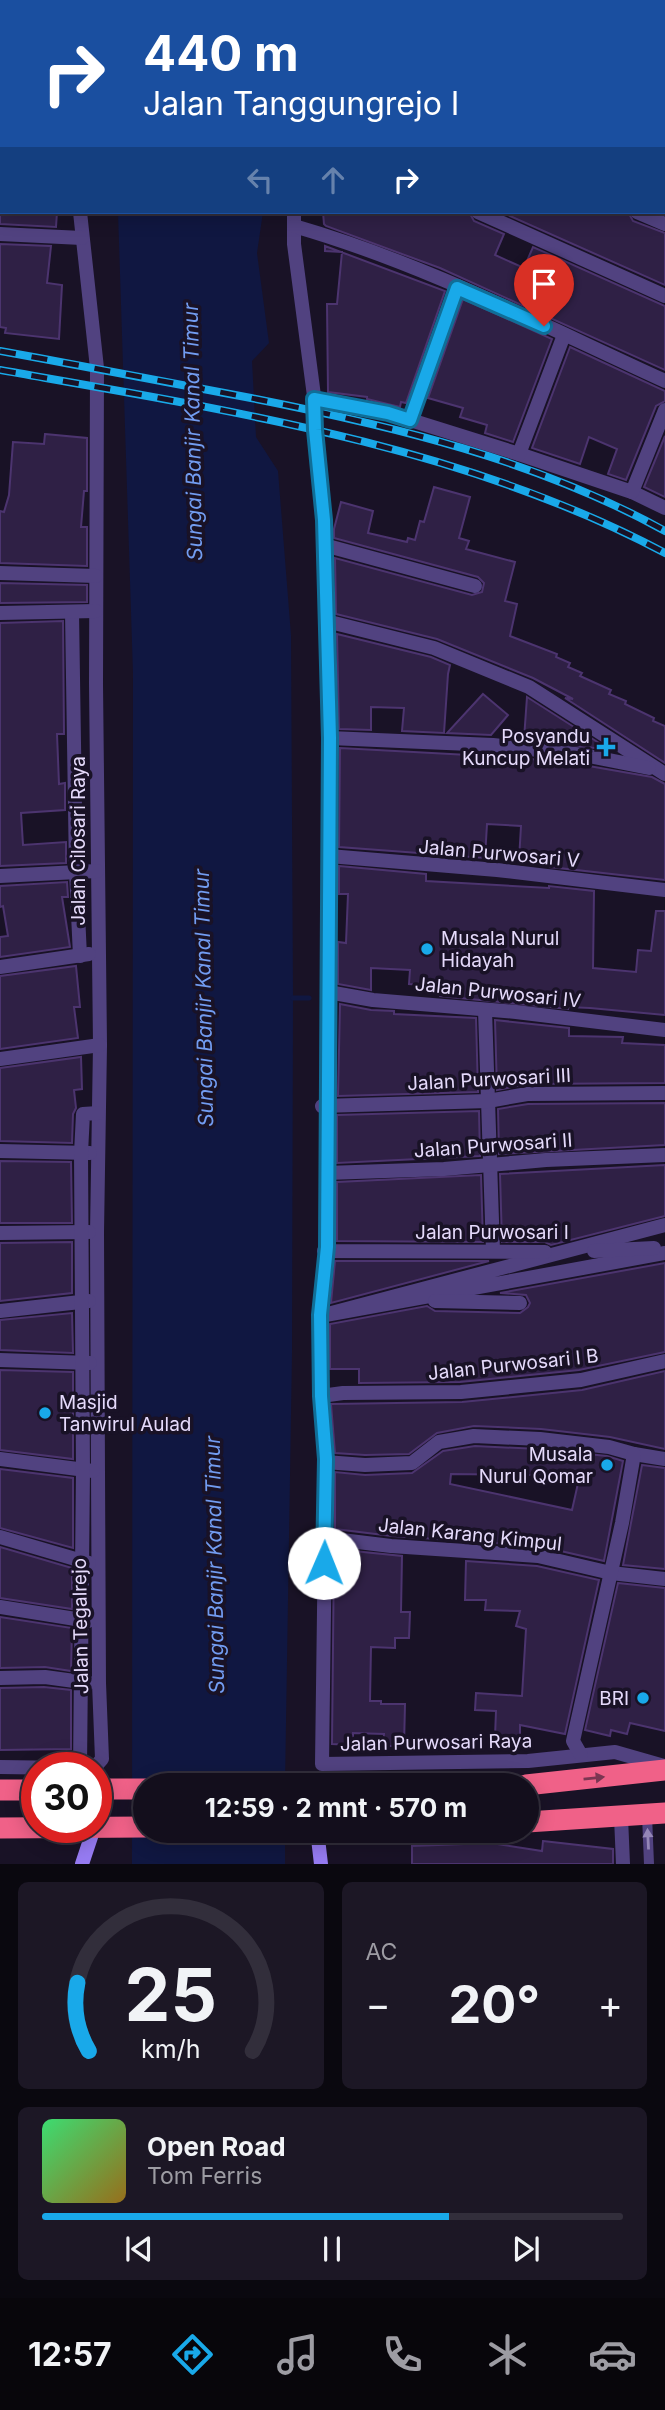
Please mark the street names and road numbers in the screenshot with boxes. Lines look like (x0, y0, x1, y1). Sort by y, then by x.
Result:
street label: Jalan Cilosari Raya (67, 756, 90, 926)
street label: Jalan Purwosari V (417, 835, 581, 872)
street label: Jalan Purwosari IV (414, 972, 582, 1013)
street label: Jalan Purwosari III (407, 1064, 572, 1095)
street label: Jalan Purwosari II (413, 1128, 573, 1163)
street label: Jalan Purwosari I (415, 1221, 569, 1244)
street label: Jalan Purwosari I B (427, 1344, 600, 1385)
street label: Jalan Karang Kimpul (377, 1513, 563, 1556)
street label: Jalan Tegalrejo (68, 1558, 93, 1694)
street label: Jalan Purwosari Raya (340, 1729, 532, 1756)

